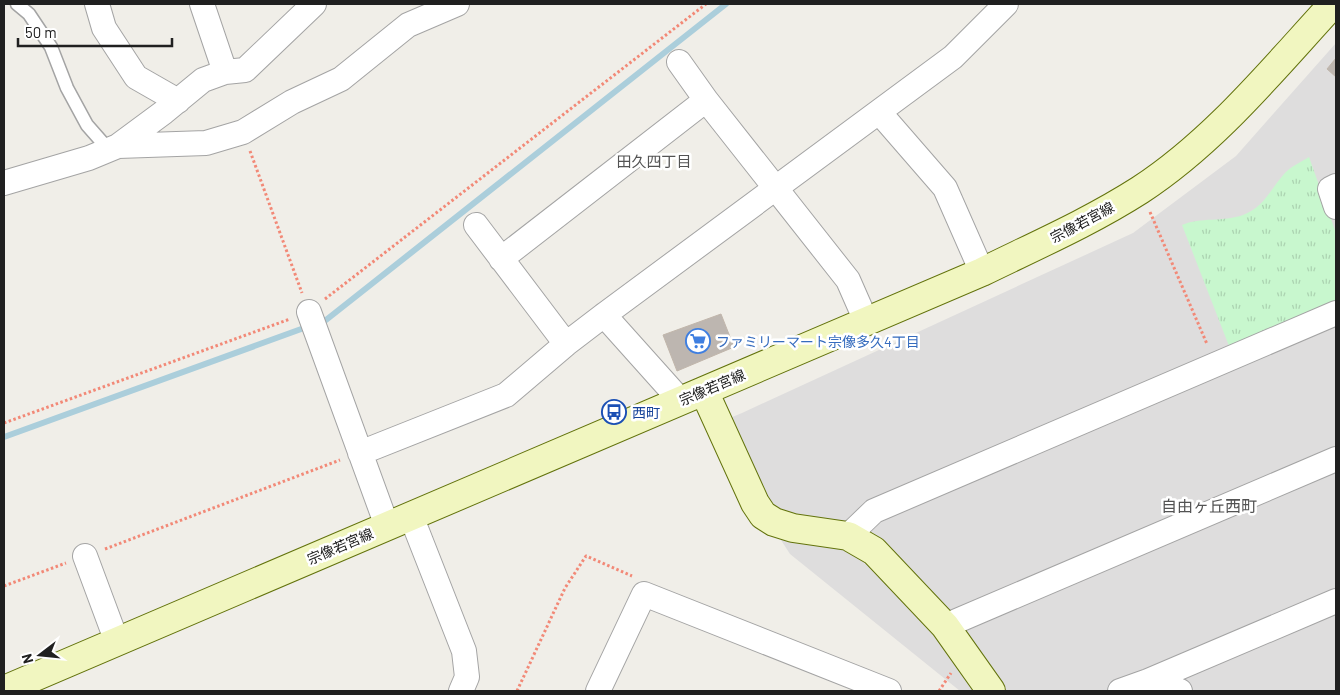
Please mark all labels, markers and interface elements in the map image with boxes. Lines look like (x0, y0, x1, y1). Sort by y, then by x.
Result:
scale bar (18, 15, 171, 47)
text: 50 m (25, 23, 57, 41)
district label: 田久四丁目 (616, 152, 692, 170)
street label: 宗像若宮線 (1047, 198, 1117, 246)
supermarket icon: ファミリーマート宗像多久4丁目 (685, 328, 711, 354)
place label: ファミリーマート宗像多久4丁目 (716, 333, 920, 350)
street label: 宗像若宮線 (676, 366, 748, 408)
bus stop icon: 西町 (601, 399, 627, 425)
place label: 西町 (632, 404, 660, 421)
district label: 自由ヶ丘西町 (1161, 496, 1257, 515)
street label: 宗像若宮線 (304, 525, 376, 567)
north arrow (15, 630, 65, 680)
text: N (18, 652, 36, 666)

